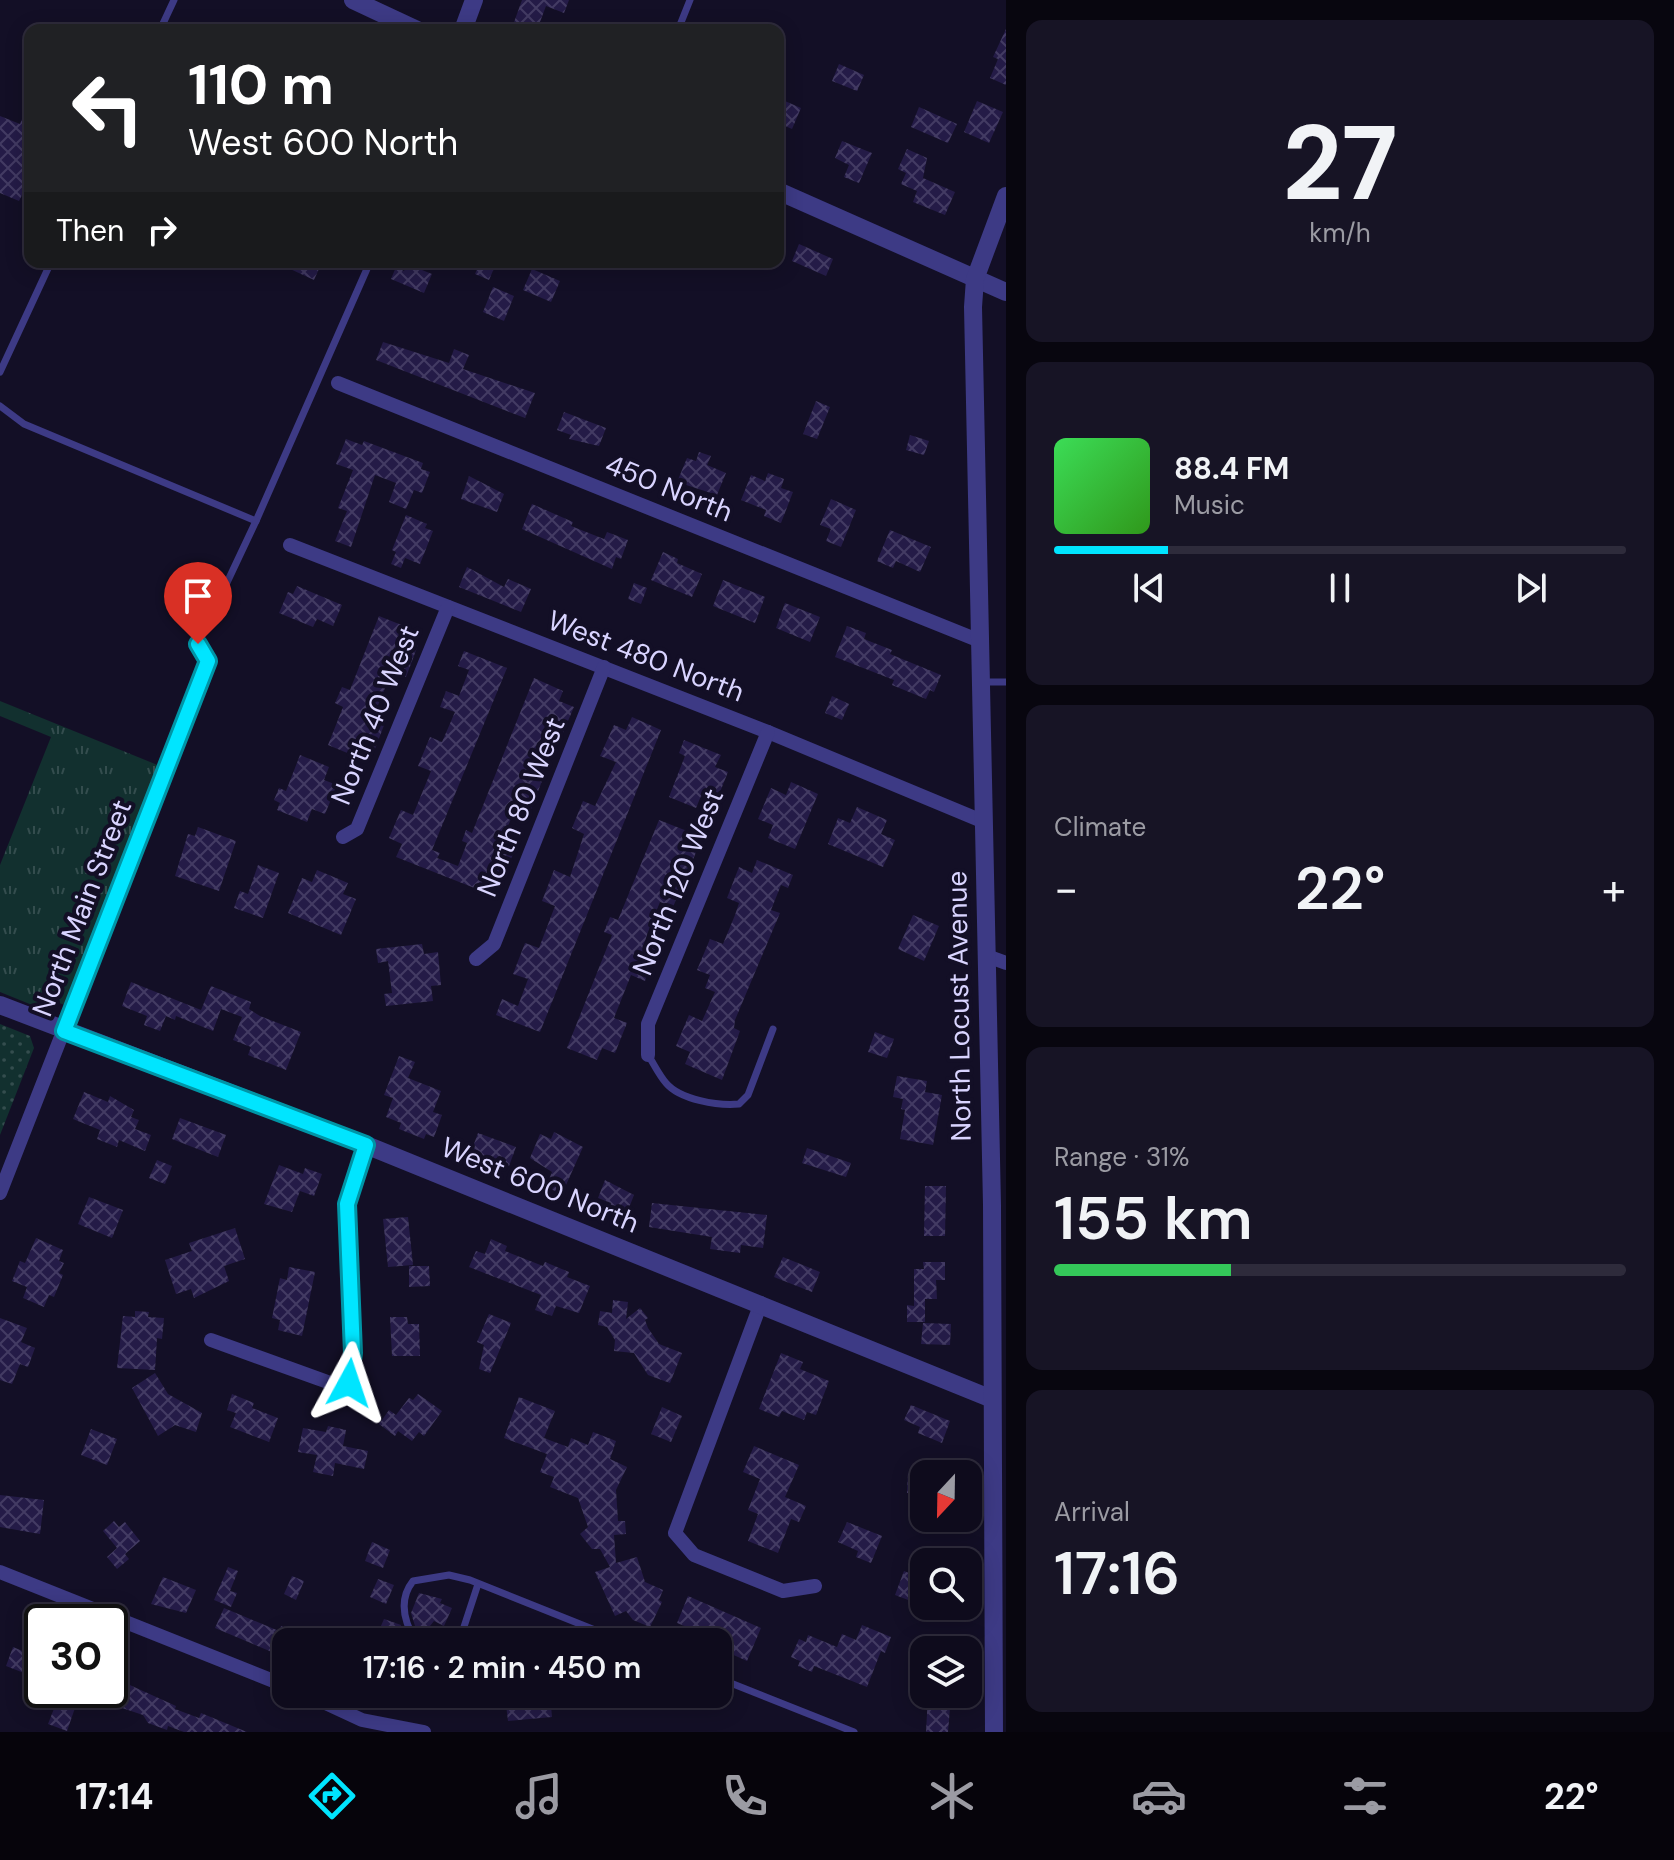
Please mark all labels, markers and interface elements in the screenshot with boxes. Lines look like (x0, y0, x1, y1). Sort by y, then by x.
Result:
text: 110 m (188, 48, 334, 121)
icon: left (56, 56, 160, 160)
text: 27 (1282, 96, 1398, 231)
text: West 600 North (188, 119, 458, 166)
icon: right (140, 208, 184, 252)
text: Then (56, 211, 124, 250)
text: km/h (1309, 216, 1371, 250)
street label: 450 North (600, 446, 738, 530)
text: 88.4 FM (1174, 449, 1289, 488)
text: Music (1174, 488, 1245, 522)
pin (164, 562, 232, 644)
icon: previous (1127, 566, 1171, 610)
icon: pause (1318, 566, 1362, 610)
icon: next (1509, 566, 1553, 610)
icon: arrive (176, 574, 220, 618)
street label: West 480 North (543, 602, 749, 710)
street label: North 40 West (322, 620, 428, 810)
street label: North 80 West (468, 712, 574, 902)
street label: North 120 West (624, 783, 732, 981)
street label: North Main Street (24, 794, 140, 1022)
text: Climate (1054, 810, 1146, 844)
text: 22° (1295, 849, 1385, 928)
text: − (1054, 860, 1078, 918)
text: + (1602, 860, 1626, 918)
street label: North Locust Avenue (938, 870, 980, 1142)
street label: West 600 North (436, 1128, 644, 1242)
text: Range · 31% (1054, 1140, 1189, 1174)
text: 155 km (1054, 1179, 1253, 1258)
position arrow (307, 1341, 391, 1425)
north arrow (910, 1460, 982, 1532)
map controls (910, 1460, 982, 1708)
text: Arrival (1054, 1495, 1130, 1529)
text: 17:16 (1054, 1534, 1180, 1613)
button: search (910, 1548, 982, 1620)
speed limit sign: 30 (24, 1604, 128, 1708)
button: layers (910, 1636, 982, 1708)
text: 17:16 · 2 min · 450 m (363, 1648, 641, 1687)
icon: directions (304, 1768, 360, 1824)
icon: music (511, 1768, 567, 1824)
icon: phone (717, 1768, 773, 1824)
icon: climate (924, 1768, 980, 1824)
icon: car (1131, 1768, 1187, 1824)
icon: filters (1337, 1768, 1393, 1824)
text: 17:14 (75, 1773, 153, 1820)
text: 22° (1544, 1773, 1599, 1820)

